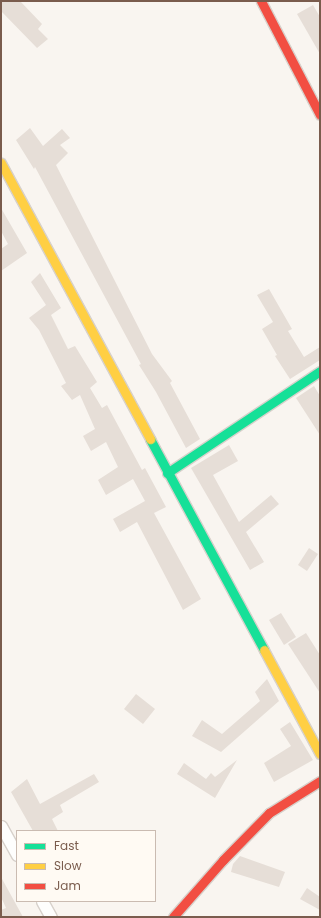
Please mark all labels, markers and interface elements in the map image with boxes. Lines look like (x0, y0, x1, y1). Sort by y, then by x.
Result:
legend (16, 830, 156, 902)
text: Fast (54, 837, 79, 854)
text: Slow (54, 857, 82, 874)
text: Jam (54, 877, 81, 894)

